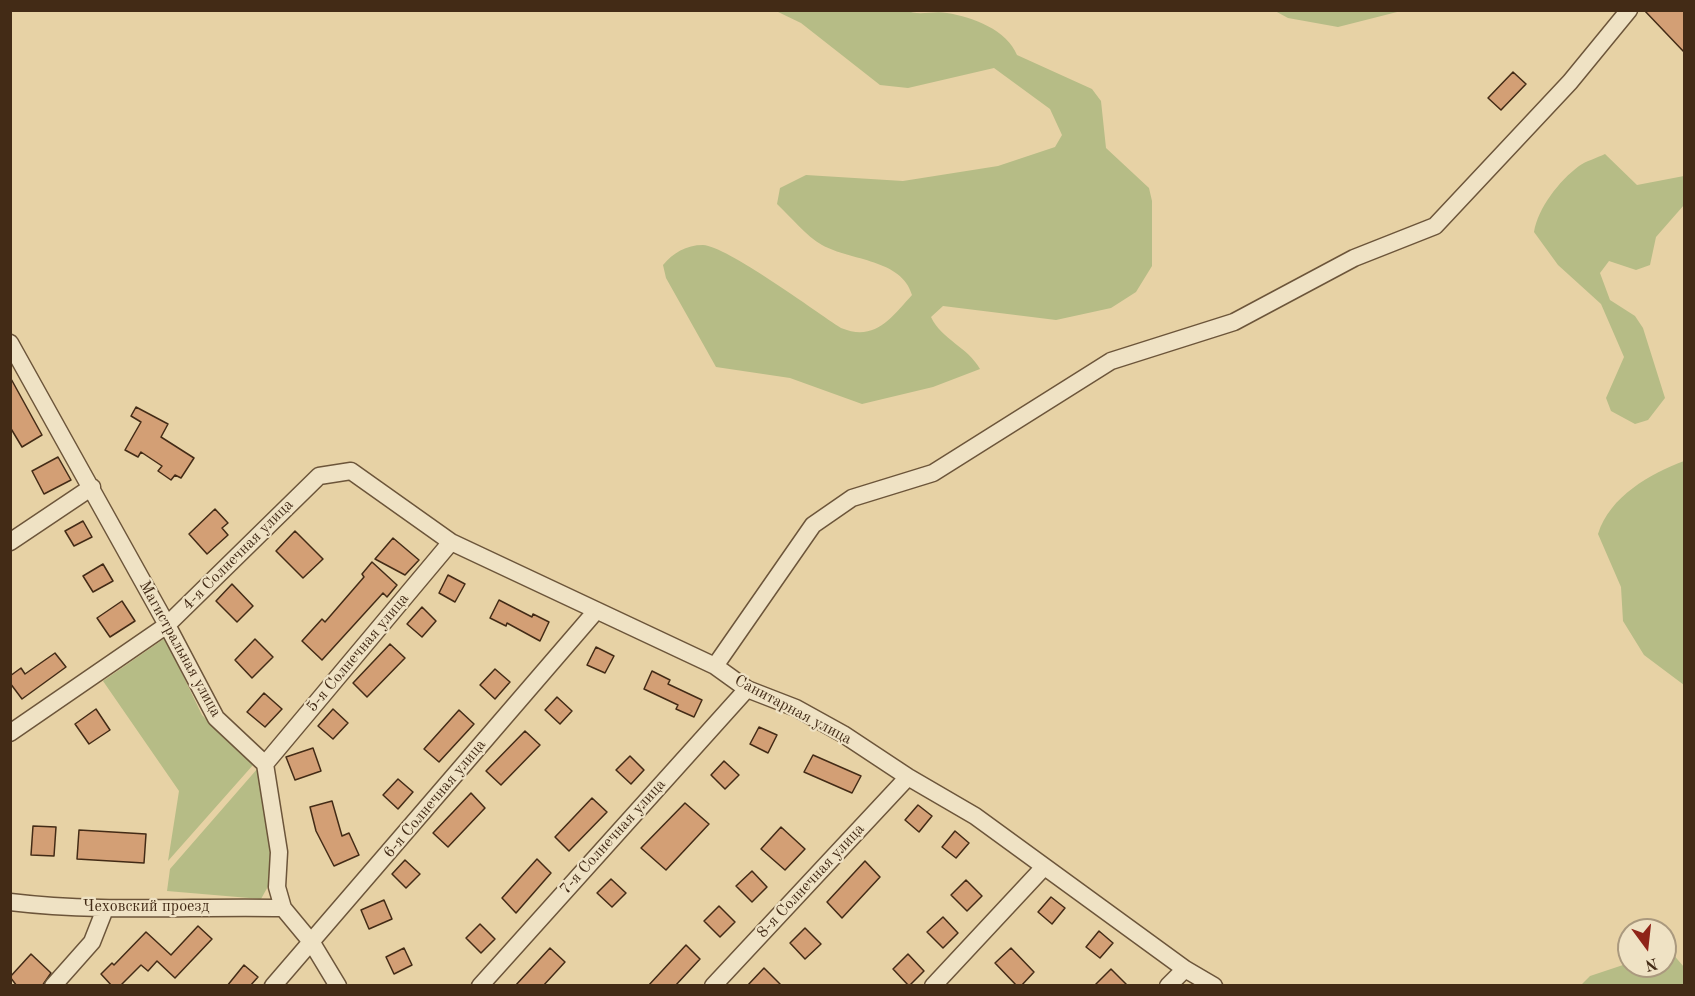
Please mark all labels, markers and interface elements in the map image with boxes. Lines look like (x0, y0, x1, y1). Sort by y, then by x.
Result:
street label: 4-я Солнечная улица (178, 495, 298, 615)
street label: Магистральная улица (135, 578, 225, 720)
street label: 5-я Солнечная улица (303, 590, 413, 716)
street label: Санитарная улица (731, 671, 855, 749)
street label: 6-я Солнечная улица (380, 736, 490, 862)
street label: 7-я Солнечная улица (556, 775, 670, 899)
street label: 8-я Солнечная улица (753, 820, 869, 942)
street label: Чеховский проезд (83, 897, 209, 917)
north arrow (1617, 918, 1677, 978)
text: N (1643, 954, 1659, 973)

